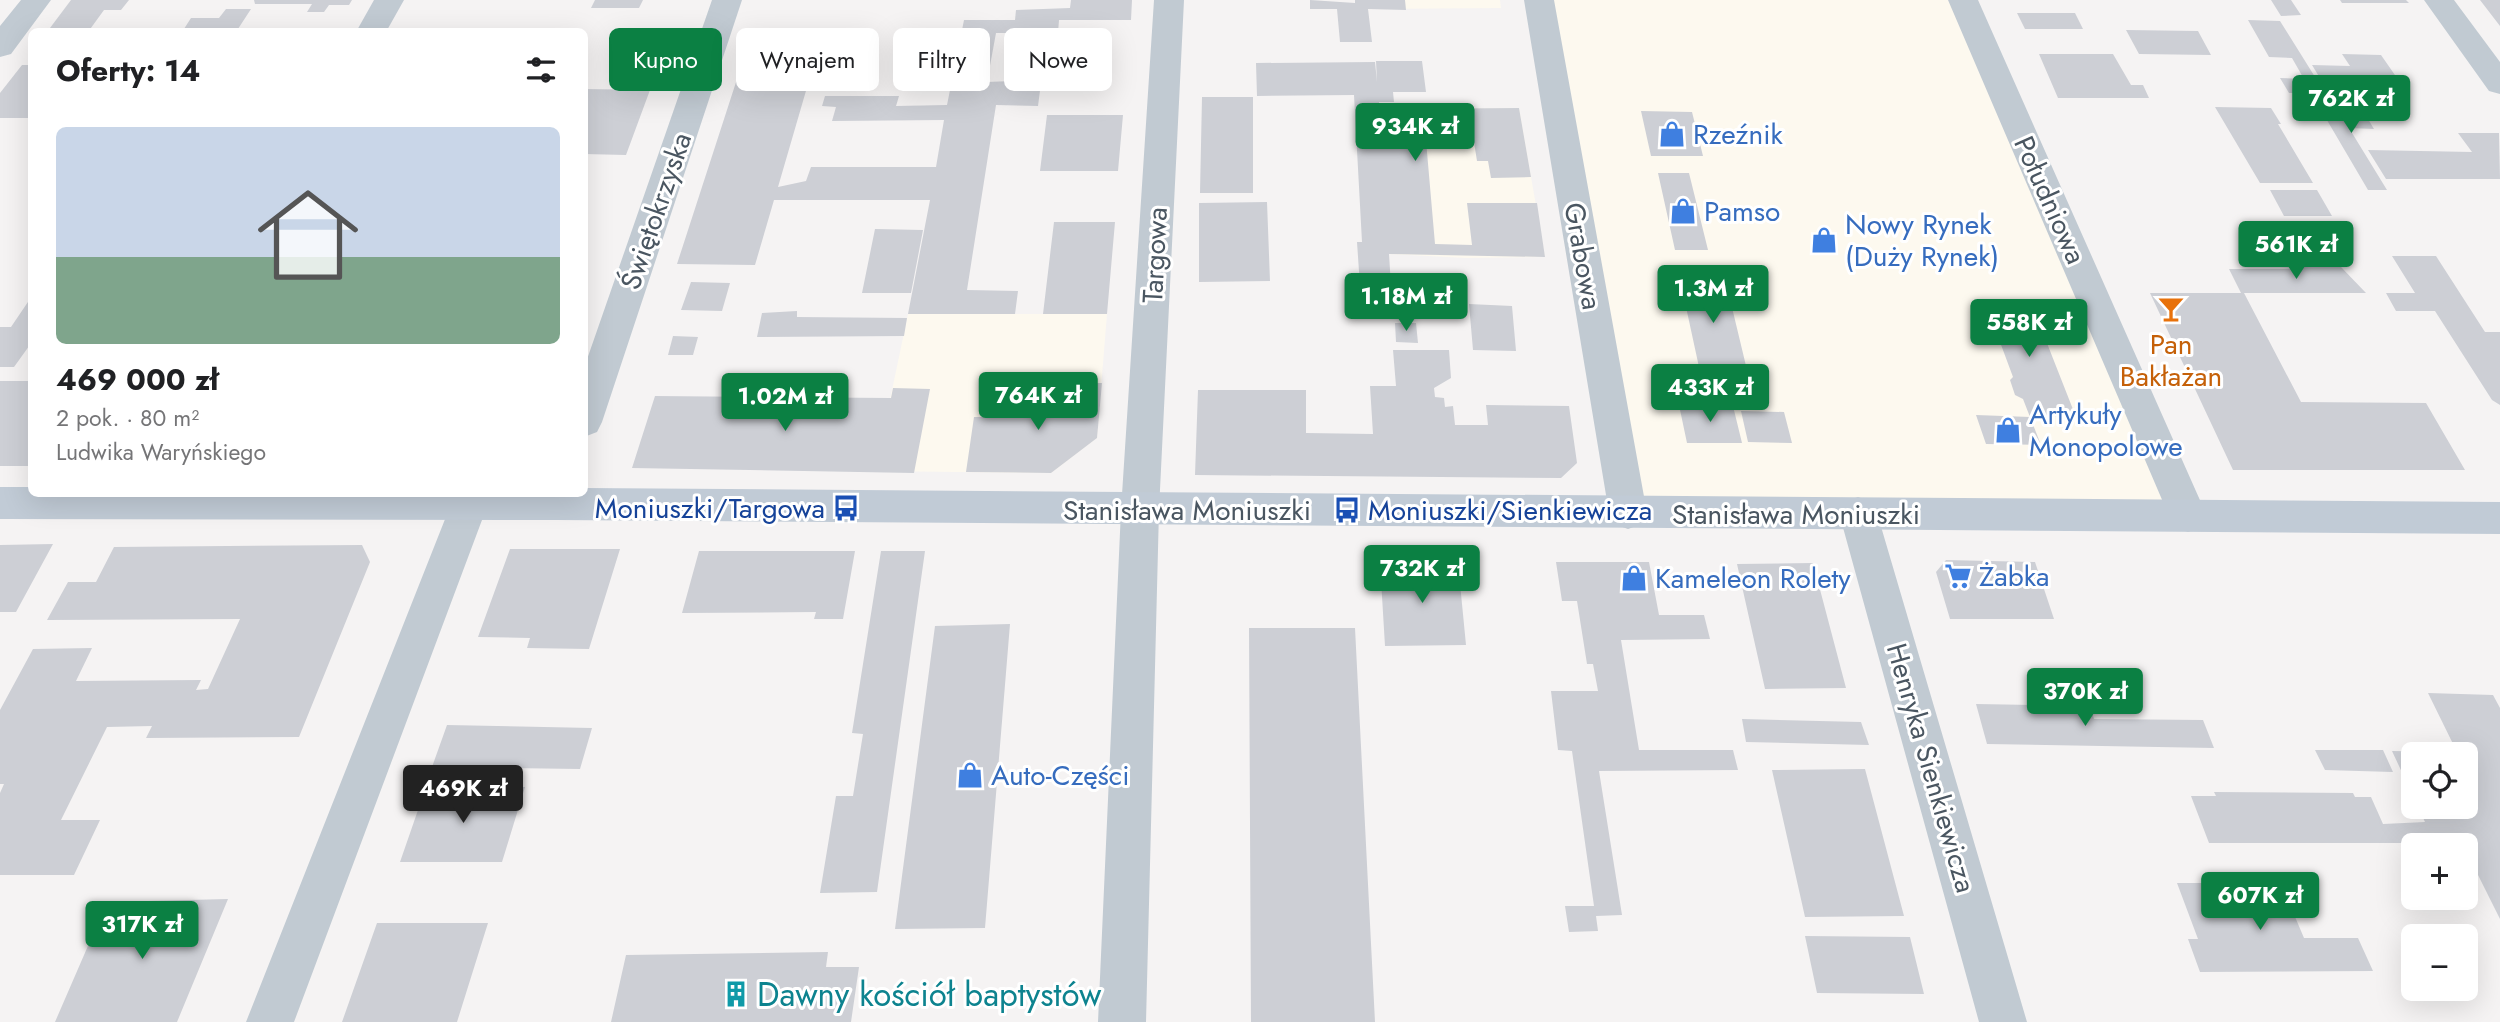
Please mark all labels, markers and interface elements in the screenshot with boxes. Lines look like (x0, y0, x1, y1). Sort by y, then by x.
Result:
chip: Kupno (609, 28, 722, 91)
chip: Wynajem (736, 28, 879, 91)
chip: Filtry (893, 28, 990, 91)
chip: Nowe (1004, 28, 1112, 91)
text: Oferty: 14 (56, 49, 201, 92)
icon: filters (522, 51, 560, 89)
pin: 762K zł (2286, 76, 2416, 135)
text: 762K zł (2308, 81, 2394, 115)
pin: 934K zł (1350, 104, 1480, 163)
text: 934K zł (1372, 109, 1458, 143)
place label: Rzeźnik (1693, 114, 1783, 155)
shop icon: Rzeźnik (1657, 119, 1687, 149)
street label: Świętokrzyska (610, 127, 702, 295)
street label: Południowa (2004, 129, 2096, 271)
icon: home (245, 172, 371, 298)
place label: Pamso (1704, 191, 1780, 232)
shop icon: Pamso (1668, 196, 1698, 226)
street label: Grabowa (1553, 199, 1613, 313)
place label: Nowy Rynek (Duży Rynek) (1845, 204, 1999, 277)
street label: Targowa (1132, 206, 1178, 304)
pin: 561K zł (2231, 222, 2361, 281)
shop icon: Nowy Rynek (Duży Rynek) (1809, 225, 1839, 255)
text: 561K zł (2254, 227, 2338, 261)
pin: 1.3M zł (1648, 266, 1778, 325)
text: 1.3M zł (1673, 271, 1753, 305)
pin: 1.18M zł (1334, 274, 1478, 333)
text: 1.18M zł (1361, 279, 1451, 313)
bar icon: Pan Bakłażan (2156, 294, 2186, 324)
pin: 558K zł (1964, 300, 2094, 359)
text: 558K zł (1986, 305, 2072, 339)
place label: Pan Bakłażan (2120, 324, 2222, 397)
text: 469 000 zł (56, 358, 218, 401)
pin: 433K zł (1645, 364, 1775, 424)
text: 433K zł (1667, 370, 1753, 404)
pin: 764K zł (973, 372, 1103, 432)
pin: 1.02M zł (713, 374, 857, 433)
text: 764K zł (995, 378, 1081, 412)
text: 1.02M zł (737, 379, 833, 413)
place label: Artykuły Monopolowe (2029, 394, 2183, 467)
text: 2 pok. · 80 m² (56, 401, 199, 435)
shop icon: Artykuły Monopolowe (1993, 415, 2023, 445)
text: Ludwika Waryńskiego (56, 435, 266, 469)
place label: Moniuszki/Targowa (595, 488, 825, 529)
street label: Stanisława Moniuszki (1063, 490, 1311, 531)
place label: Moniuszki/Sienkiewicza (1368, 490, 1652, 531)
bus stop icon: Moniuszki/Targowa (831, 493, 861, 523)
street label: Stanisława Moniuszki (1672, 494, 1920, 535)
bus stop icon: Moniuszki/Sienkiewicza (1332, 495, 1362, 525)
pin: 732K zł (1357, 546, 1487, 605)
text: 732K zł (1380, 551, 1464, 585)
place label: Żabka (1979, 556, 2049, 597)
place label: Kameleon Rolety (1655, 558, 1851, 599)
supermarket icon: Żabka (1943, 561, 1973, 591)
shop icon: Kameleon Rolety (1619, 563, 1649, 593)
street label: Henryka Sienkiewicza (1876, 639, 1986, 897)
pin: 370K zł (2020, 668, 2150, 728)
text: 370K zł (2043, 674, 2127, 708)
map controls (2401, 742, 2478, 1001)
button: locate (2401, 742, 2478, 819)
place label: Auto-Części (991, 755, 1130, 796)
shop icon: Auto-Części (955, 760, 985, 790)
pin: 469K zł (398, 766, 528, 825)
text: 469K zł (419, 771, 507, 805)
button: + (2401, 833, 2478, 910)
pin: 607K zł (2195, 872, 2325, 932)
text: 607K zł (2217, 878, 2303, 912)
pin: 317K zł (77, 902, 207, 961)
text: 317K zł (101, 907, 183, 941)
button: − (2401, 924, 2478, 1001)
place label: Dawny kościół baptystów (757, 971, 1102, 1018)
building icon: Dawny kościół baptystów (721, 979, 751, 1009)

